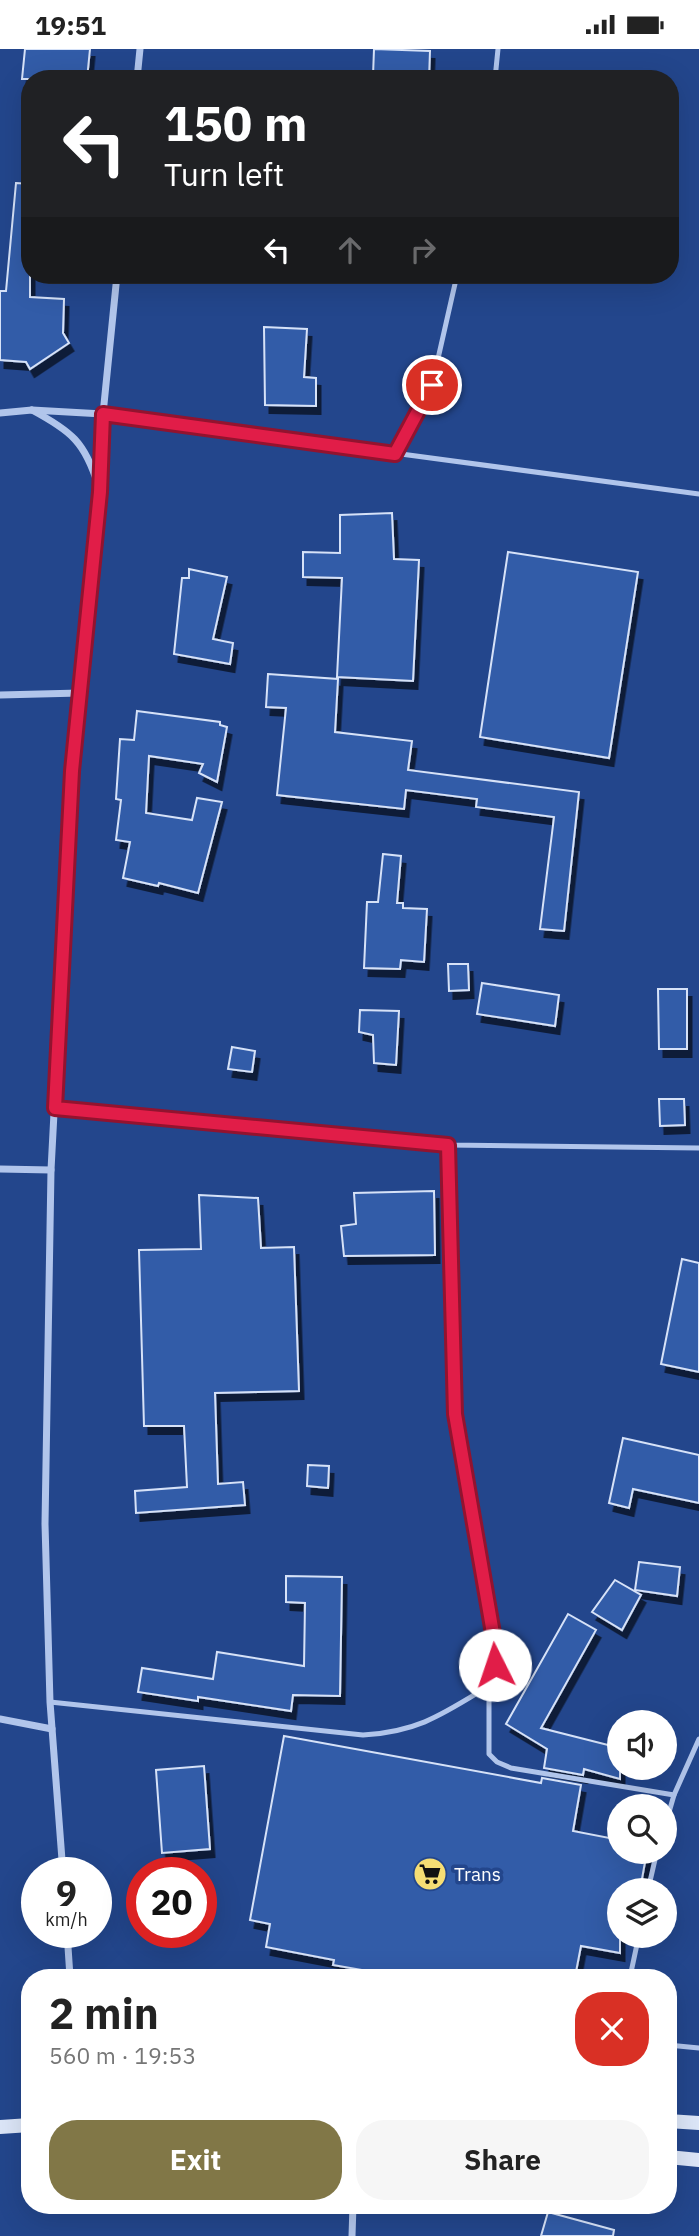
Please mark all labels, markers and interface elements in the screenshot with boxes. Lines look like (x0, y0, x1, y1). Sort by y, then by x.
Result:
text: 19:51 (35, 8, 106, 42)
text: 150 m (164, 91, 308, 154)
icon: left (49, 98, 140, 189)
text: Turn left (164, 153, 284, 195)
icon: left (258, 231, 296, 269)
icon: ahead (331, 231, 369, 269)
icon: right (404, 231, 442, 269)
pin (402, 355, 462, 415)
icon: arrive (413, 366, 451, 404)
position arrow (458, 1628, 532, 1702)
map controls (607, 1710, 677, 1948)
button: sound (607, 1710, 677, 1780)
button: search (607, 1794, 677, 1864)
supermarket icon: Trans (411, 1855, 449, 1893)
speed limit sign: 20 (126, 1857, 217, 1948)
place label: Trans (454, 1862, 501, 1886)
text: 9 (56, 1870, 77, 1916)
button: layers (607, 1878, 677, 1948)
text: km/h (45, 1908, 88, 1931)
text: 2 min (49, 1986, 159, 2041)
button: close (575, 1992, 649, 2066)
text: 560 m · 19:53 (49, 2040, 196, 2070)
button: Exit (49, 2120, 342, 2200)
button: Share (356, 2120, 649, 2200)

